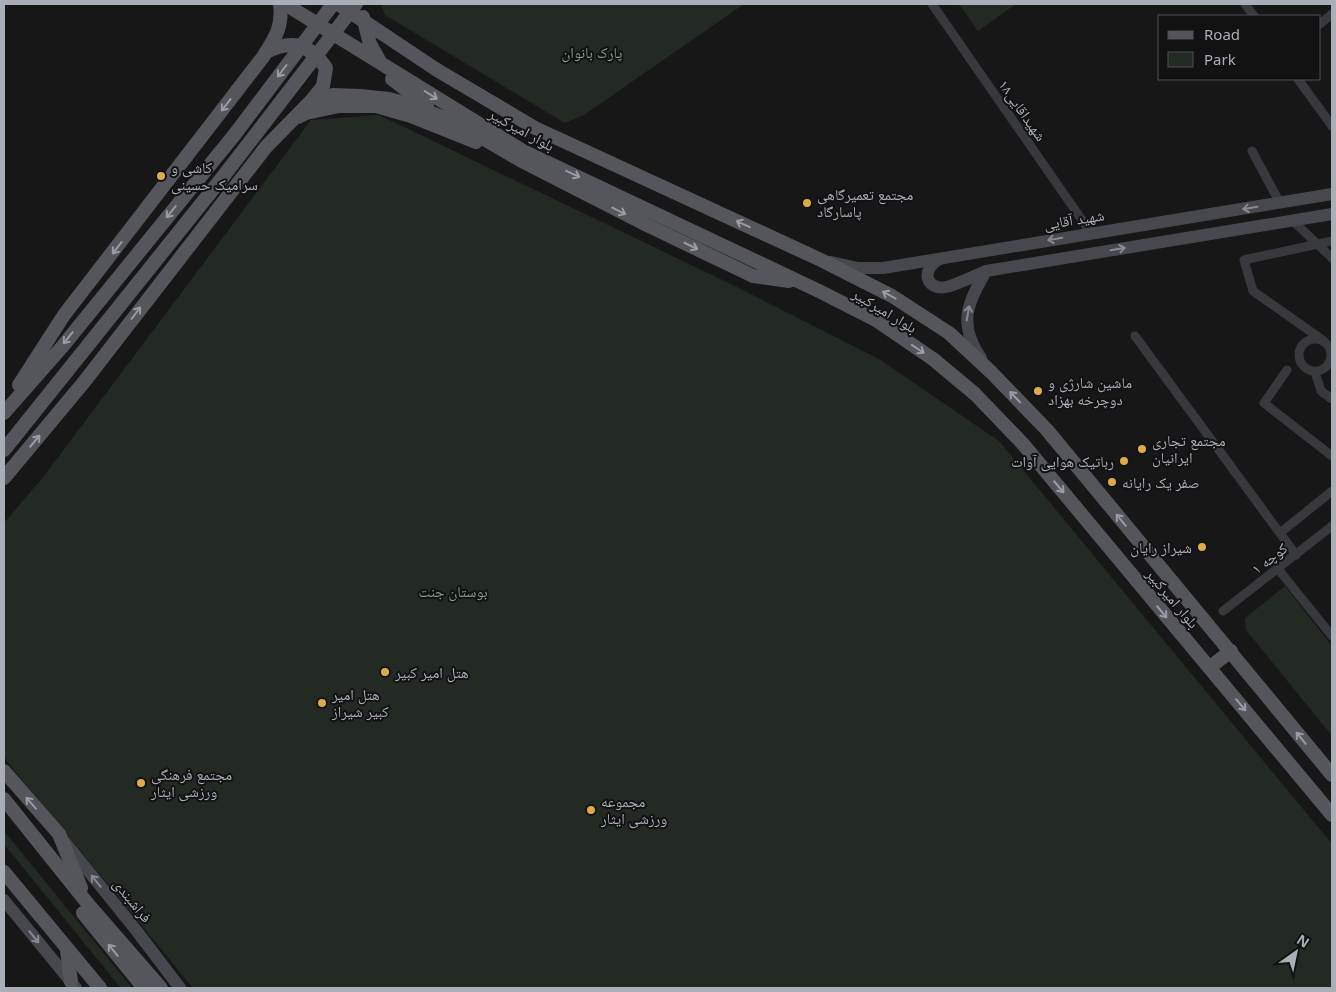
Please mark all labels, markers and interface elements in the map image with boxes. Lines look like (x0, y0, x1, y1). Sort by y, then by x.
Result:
legend (1158, 15, 1321, 80)
text: Road (1204, 24, 1240, 44)
park label: پارک بانوان (562, 42, 622, 63)
text: Park (1204, 49, 1236, 69)
one-way arrow (277, 64, 288, 77)
street label: شهیداقایی۱۸ (994, 75, 1052, 145)
one-way arrow (424, 90, 438, 100)
one-way arrow (220, 98, 231, 111)
street label: بلوار امیرکبیر (485, 102, 558, 155)
place label: کاشی و سرامیک حسینی (171, 157, 258, 195)
marker: کاشی و سرامیک حسینی (155, 170, 167, 182)
one-way arrow (565, 170, 580, 179)
place label: مجتمع تعمیرگاهی پاسارگاد (817, 184, 914, 221)
marker: مجتمع تعمیرگاهی پاسارگاد (801, 197, 813, 209)
one-way arrow (1242, 203, 1258, 213)
street label: شهید آقایی (1042, 204, 1106, 235)
one-way arrow (166, 205, 177, 218)
one-way arrow (611, 207, 626, 216)
one-way arrow (736, 219, 751, 228)
one-way arrow (1047, 234, 1063, 244)
one-way arrow (111, 241, 122, 254)
one-way arrow (683, 242, 698, 251)
one-way arrow (1110, 244, 1126, 254)
street label: بلوار امیرکبیر (848, 282, 921, 337)
one-way arrow (883, 289, 897, 299)
one-way arrow (964, 305, 974, 321)
one-way arrow (131, 306, 141, 320)
one-way arrow (63, 331, 74, 344)
one-way arrow (911, 344, 925, 354)
place label: ماشین شارژی و دوچرخه بهزاد (1048, 372, 1132, 409)
marker: ماشین شارژی و دوچرخه بهزاد (1032, 385, 1044, 397)
one-way arrow (1009, 391, 1021, 403)
place label: مجتمع تجاری ایرانیان (1152, 430, 1226, 468)
one-way arrow (30, 434, 41, 447)
marker: مجتمع تجاری ایرانیان (1136, 443, 1148, 455)
place label: رباتیک هوایی آوات (1011, 451, 1114, 472)
marker: رباتیک هوایی آوات (1118, 455, 1130, 467)
place label: صفر یک رایانه (1122, 472, 1199, 492)
marker: صفر یک رایانه (1106, 476, 1118, 488)
one-way arrow (1053, 480, 1064, 493)
one-way arrow (1115, 514, 1126, 527)
place label: شیراز رایان (1130, 537, 1192, 558)
street label: کوچه ۱ (1247, 538, 1291, 578)
marker: شیراز رایان (1196, 541, 1208, 553)
street label: بلوار امیرکبیر (1142, 563, 1204, 632)
park label: بوستان جنت (418, 581, 488, 602)
one-way arrow (1157, 605, 1168, 618)
place label: هتل امیر کبیر (394, 662, 469, 683)
marker: هتل امیر کبیر (379, 666, 391, 678)
place label: هتل امیر کبیر شیراز (331, 684, 389, 721)
marker: هتل امیر کبیر شیراز (316, 697, 328, 709)
one-way arrow (1235, 698, 1246, 711)
one-way arrow (1296, 731, 1307, 744)
place label: مجتمع فرهنگی ورزشی ایثار (150, 764, 232, 802)
marker: مجتمع فرهنگی ورزشی ایثار (135, 777, 147, 789)
place label: مجموعه ورزشی ایثار (600, 791, 667, 829)
one-way arrow (25, 796, 37, 809)
marker: مجموعه ورزشی ایثار (585, 804, 597, 816)
street label: فراشبندی (108, 874, 157, 927)
one-way arrow (90, 875, 101, 888)
north arrow (1271, 927, 1321, 977)
text: N (1293, 930, 1313, 952)
one-way arrow (29, 931, 40, 944)
one-way arrow (108, 944, 119, 957)

